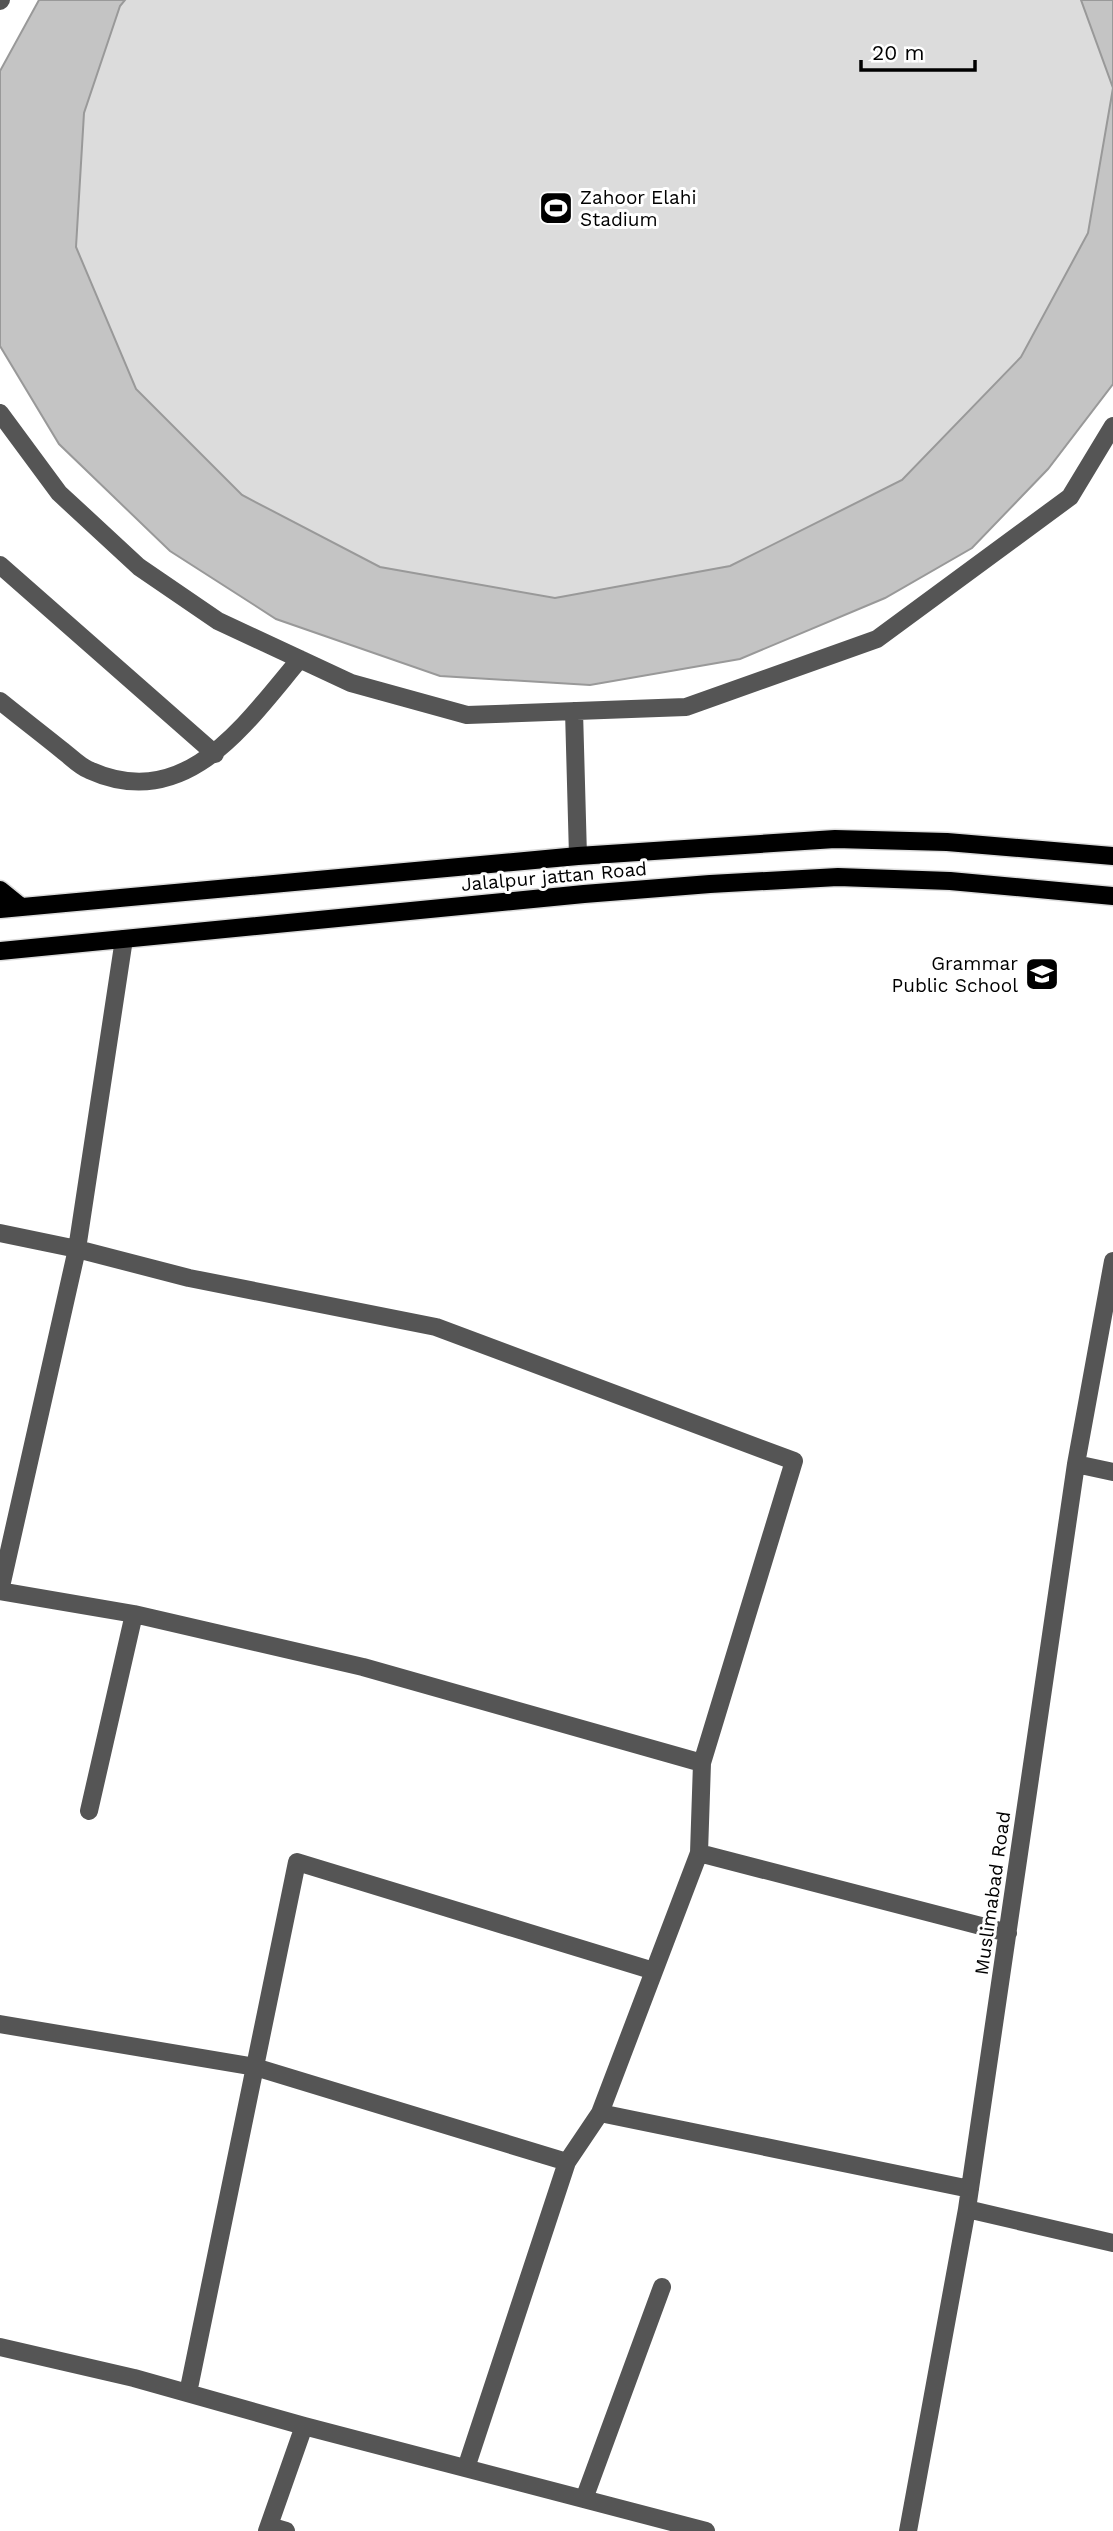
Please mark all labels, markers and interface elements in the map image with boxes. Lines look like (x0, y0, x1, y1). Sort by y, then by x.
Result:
scale bar (861, 28, 975, 72)
text: 20 m (872, 40, 924, 65)
place label: Zahoor Elahi Stadium (580, 186, 697, 231)
sports icon: Zahoor Elahi Stadium (537, 189, 575, 227)
street label: Jalalpur jattan Road (460, 857, 648, 896)
place label: Grammar Public School (892, 952, 1018, 997)
school or university icon: Grammar Public School (1023, 955, 1061, 993)
street label: Muslimabad Road (970, 1810, 1015, 1976)

